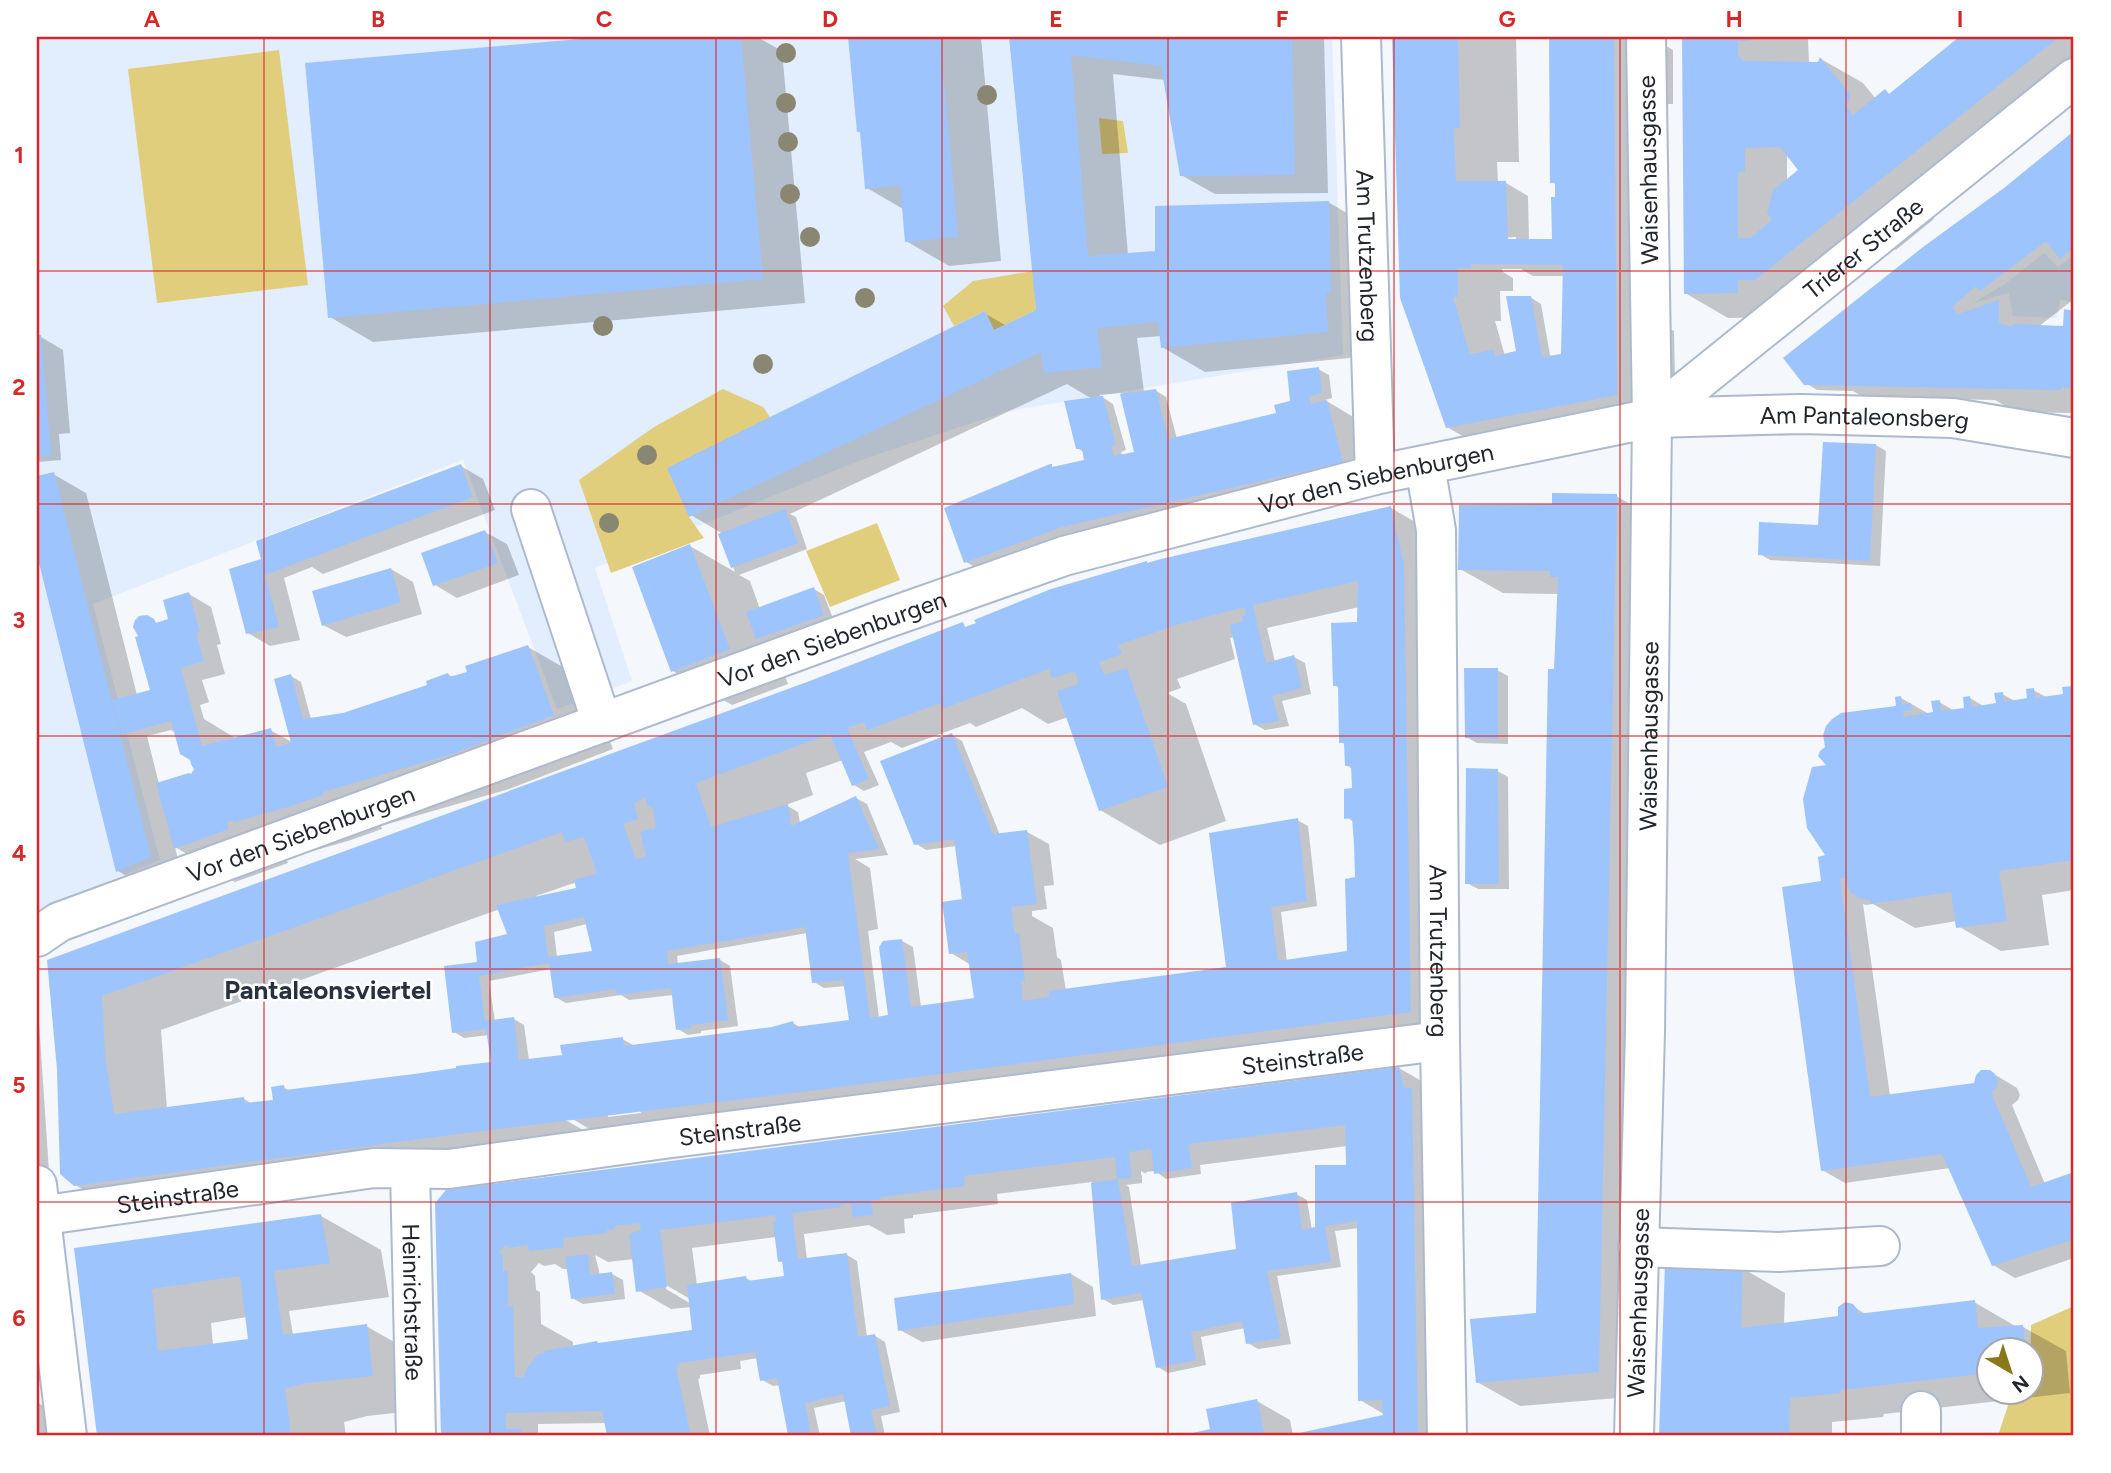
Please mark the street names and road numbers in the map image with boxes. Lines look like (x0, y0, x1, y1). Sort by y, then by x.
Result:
street label: Waisenhausgasse (1632, 75, 1664, 265)
street label: Am Trutzenberg (1351, 169, 1385, 343)
street label: Trierer Straße (1797, 191, 1929, 305)
street label: Am Pantaleonsberg (1759, 399, 1971, 435)
street label: Vor den Siebenburgen (1255, 436, 1496, 519)
street label: Vor den Siebenburgen (714, 584, 950, 693)
street label: Waisenhausgasse (1633, 641, 1664, 831)
street label: Vor den Siebenburgen (183, 778, 418, 888)
street label: Am Trutzenberg (1424, 864, 1454, 1038)
street label: Steinstraße (1240, 1036, 1365, 1080)
street label: Steinstraße (677, 1107, 803, 1152)
street label: Steinstraße (115, 1173, 241, 1219)
street label: Waisenhausgasse (1621, 1208, 1655, 1398)
street label: Heinrichstraße (397, 1223, 429, 1381)

